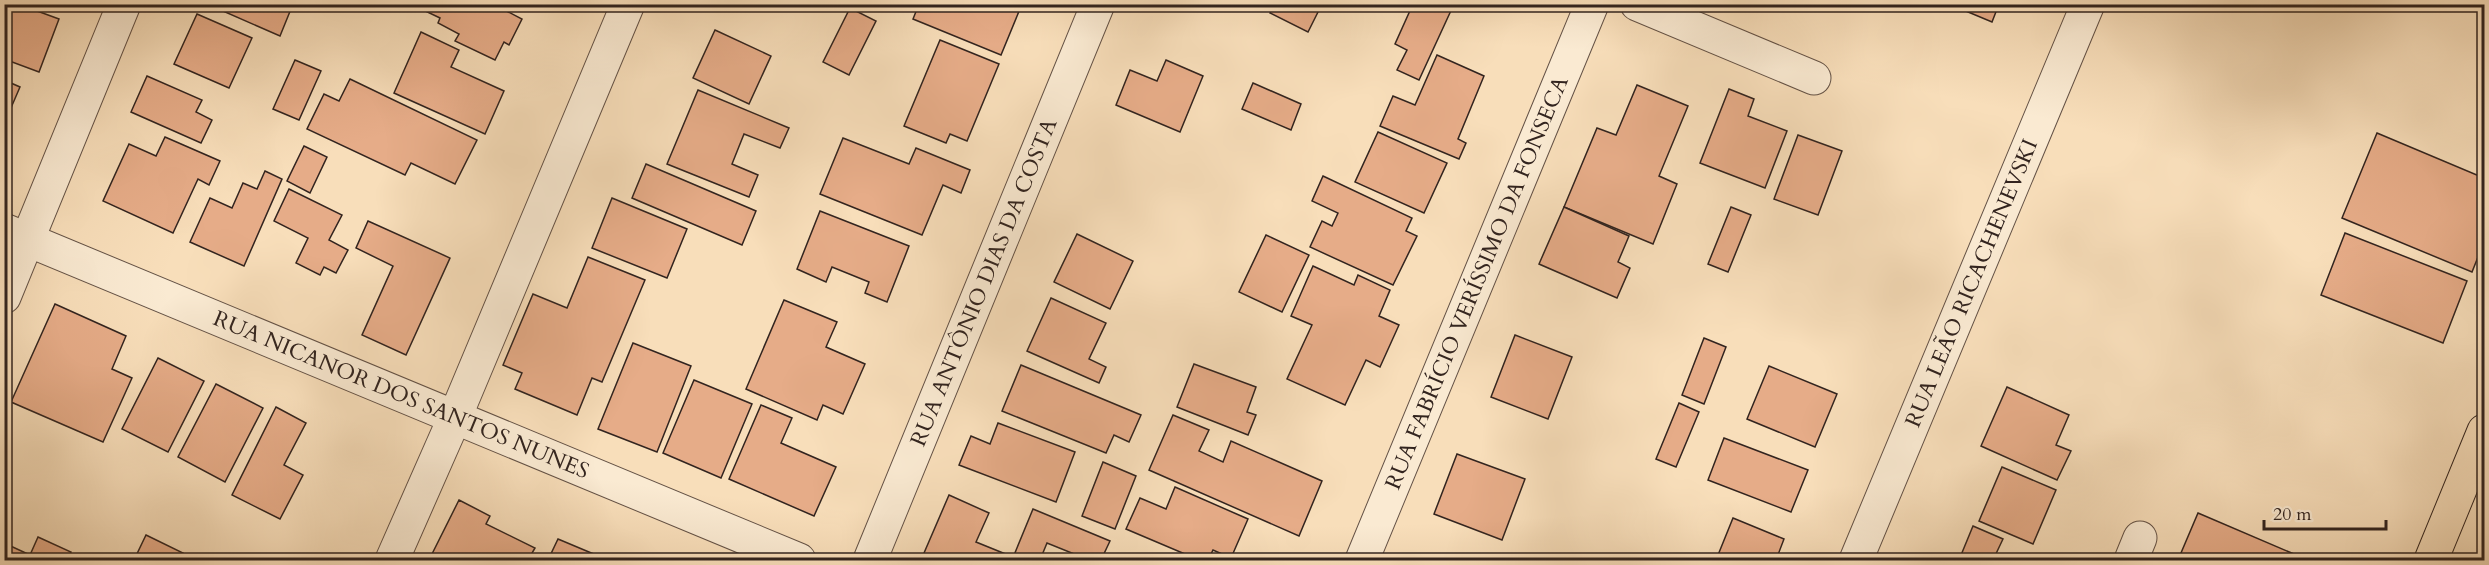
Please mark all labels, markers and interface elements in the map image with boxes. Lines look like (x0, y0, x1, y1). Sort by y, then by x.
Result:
street label: RUA FABRÍCIO VERÍSSIMO DA FONSECA (1378, 71, 1576, 494)
street label: RUA ANTÔNIO DIAS DA COSTA (903, 114, 1065, 451)
street label: RUA LEÃO RICACHENEVSKI (1898, 134, 2045, 432)
street label: RUA NICANOR DOS SANTOS NUNES (209, 304, 594, 486)
scale bar (2264, 493, 2386, 531)
text: 20 m (2273, 502, 2312, 527)

